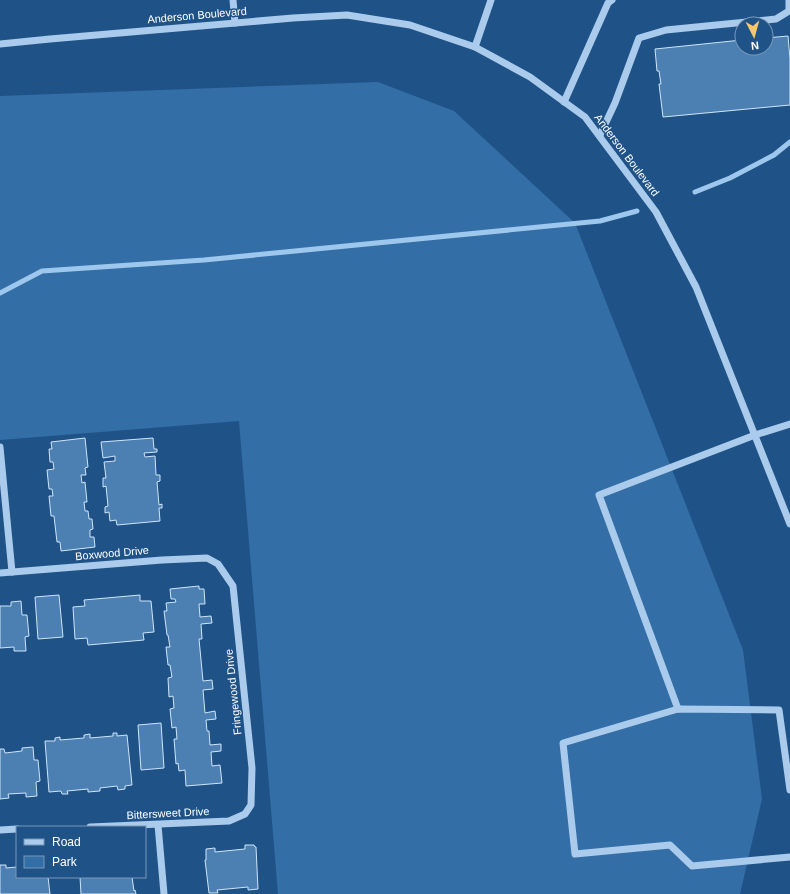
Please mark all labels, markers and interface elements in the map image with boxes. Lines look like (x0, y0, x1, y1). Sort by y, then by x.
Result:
street label: Anderson Boulevard (147, 5, 247, 25)
north arrow (734, 16, 774, 56)
text: N (750, 40, 760, 52)
street label: Anderson Boulevard (592, 112, 662, 198)
street label: Boxwood Drive (75, 544, 149, 562)
street label: Fringewood Drive (223, 649, 243, 735)
street label: Bittersweet Drive (126, 805, 210, 821)
legend (16, 826, 146, 878)
text: Road (52, 835, 81, 849)
text: Park (52, 855, 78, 869)

